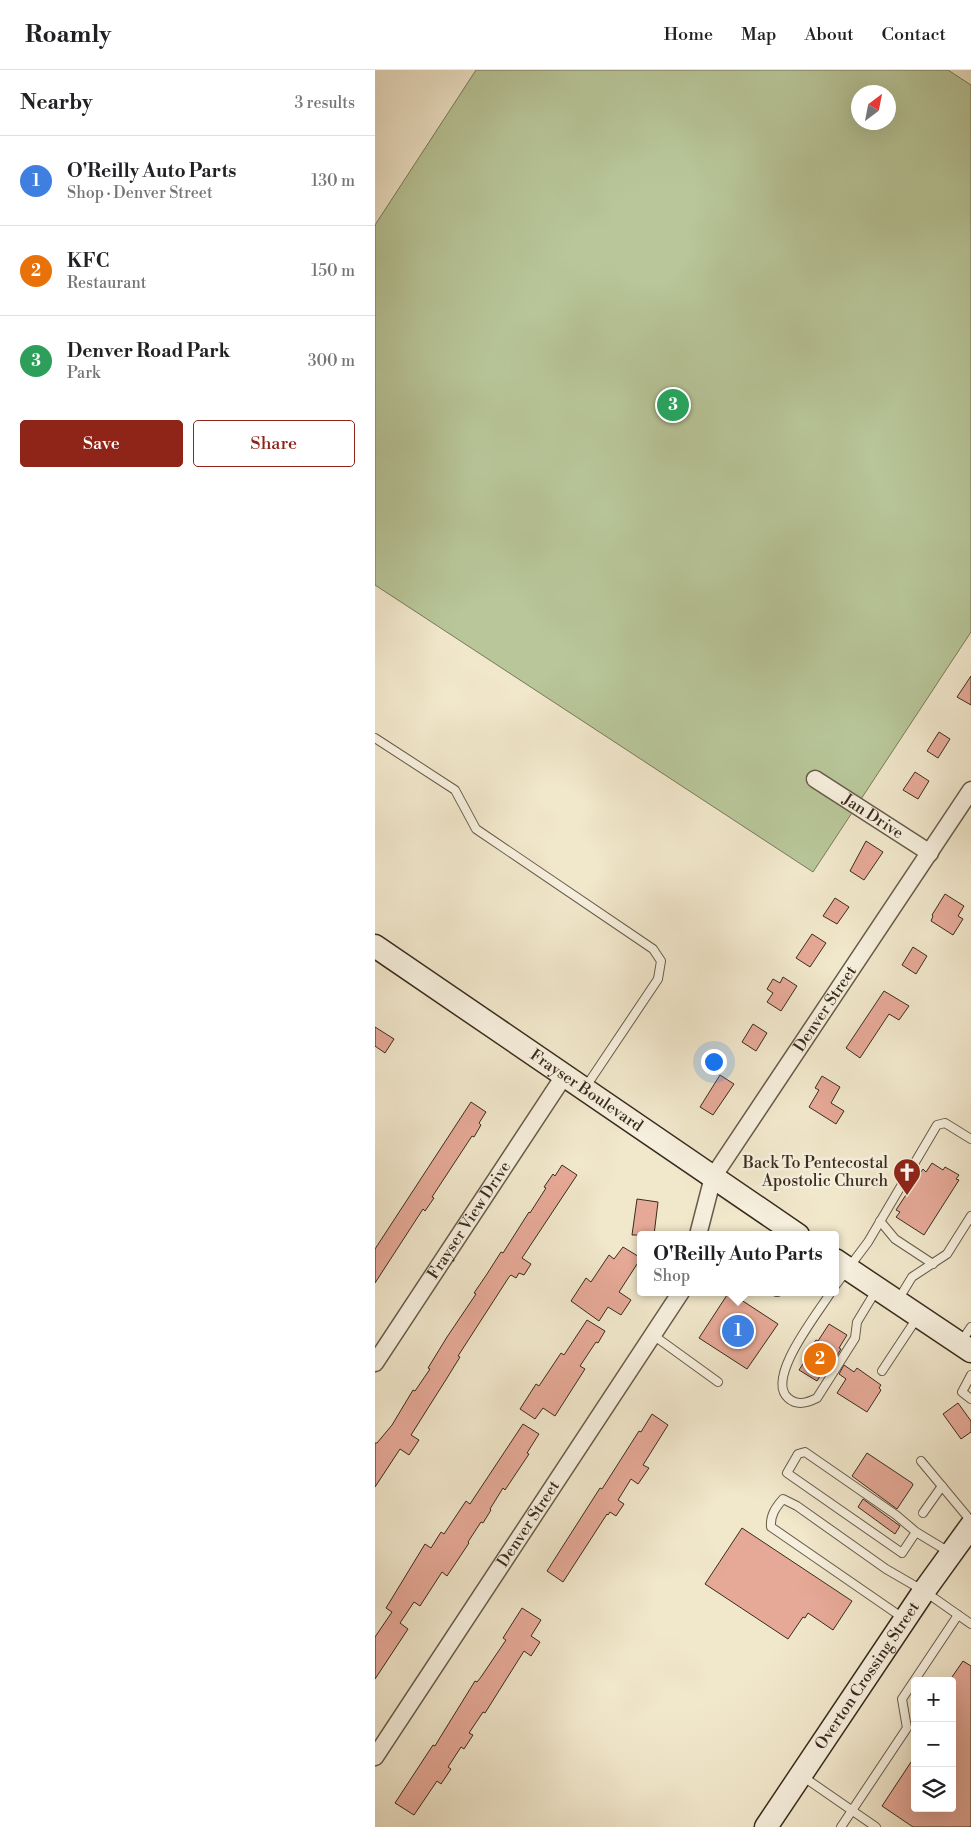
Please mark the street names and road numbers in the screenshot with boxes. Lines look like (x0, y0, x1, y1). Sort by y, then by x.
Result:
street label: Jan Drive (838, 789, 907, 843)
street label: Denver Street (789, 962, 861, 1056)
street label: Frayser Boulevard (526, 1045, 647, 1136)
street label: Frayser View Drive (423, 1157, 515, 1283)
street label: Denver Street (493, 1477, 564, 1571)
street label: Overton Crossing Street (811, 1598, 924, 1754)

